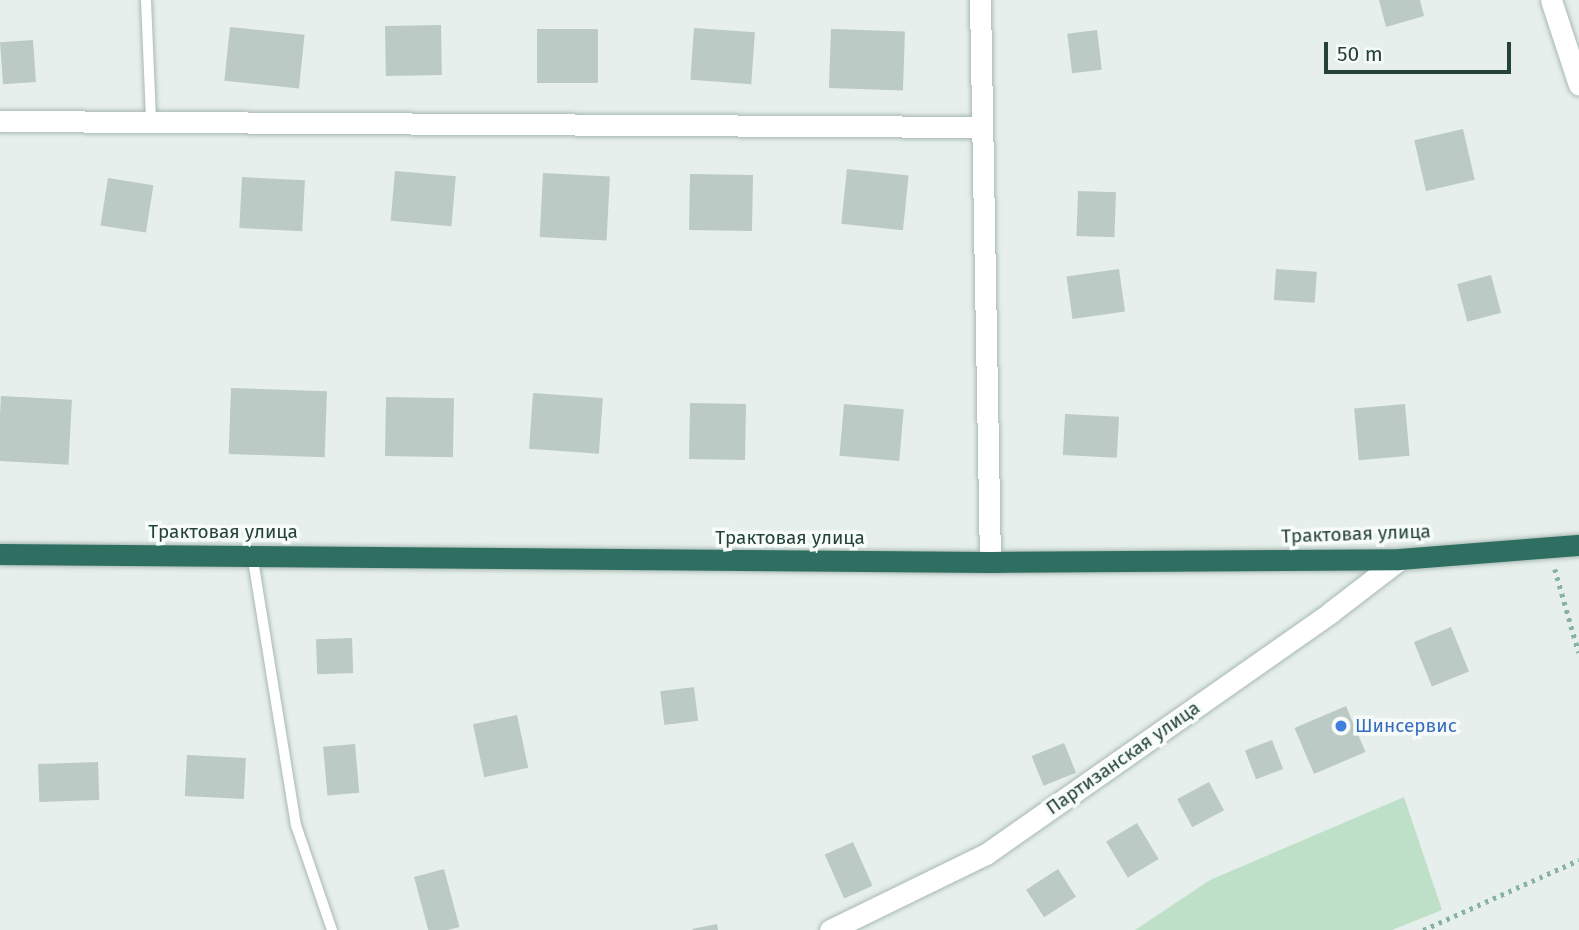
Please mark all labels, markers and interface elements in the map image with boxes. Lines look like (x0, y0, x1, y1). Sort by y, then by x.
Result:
scale bar (1327, 28, 1514, 72)
text: 50 m (1337, 41, 1383, 67)
street label: Трактовая улица (1281, 520, 1431, 548)
street label: Трактовая улица (148, 521, 298, 543)
street label: Трактовая улица (715, 527, 865, 549)
street label: Партизанская улица (1042, 696, 1204, 820)
place label: Шинсервис (1355, 715, 1457, 737)
marker: Шинсервис (1333, 718, 1349, 734)

